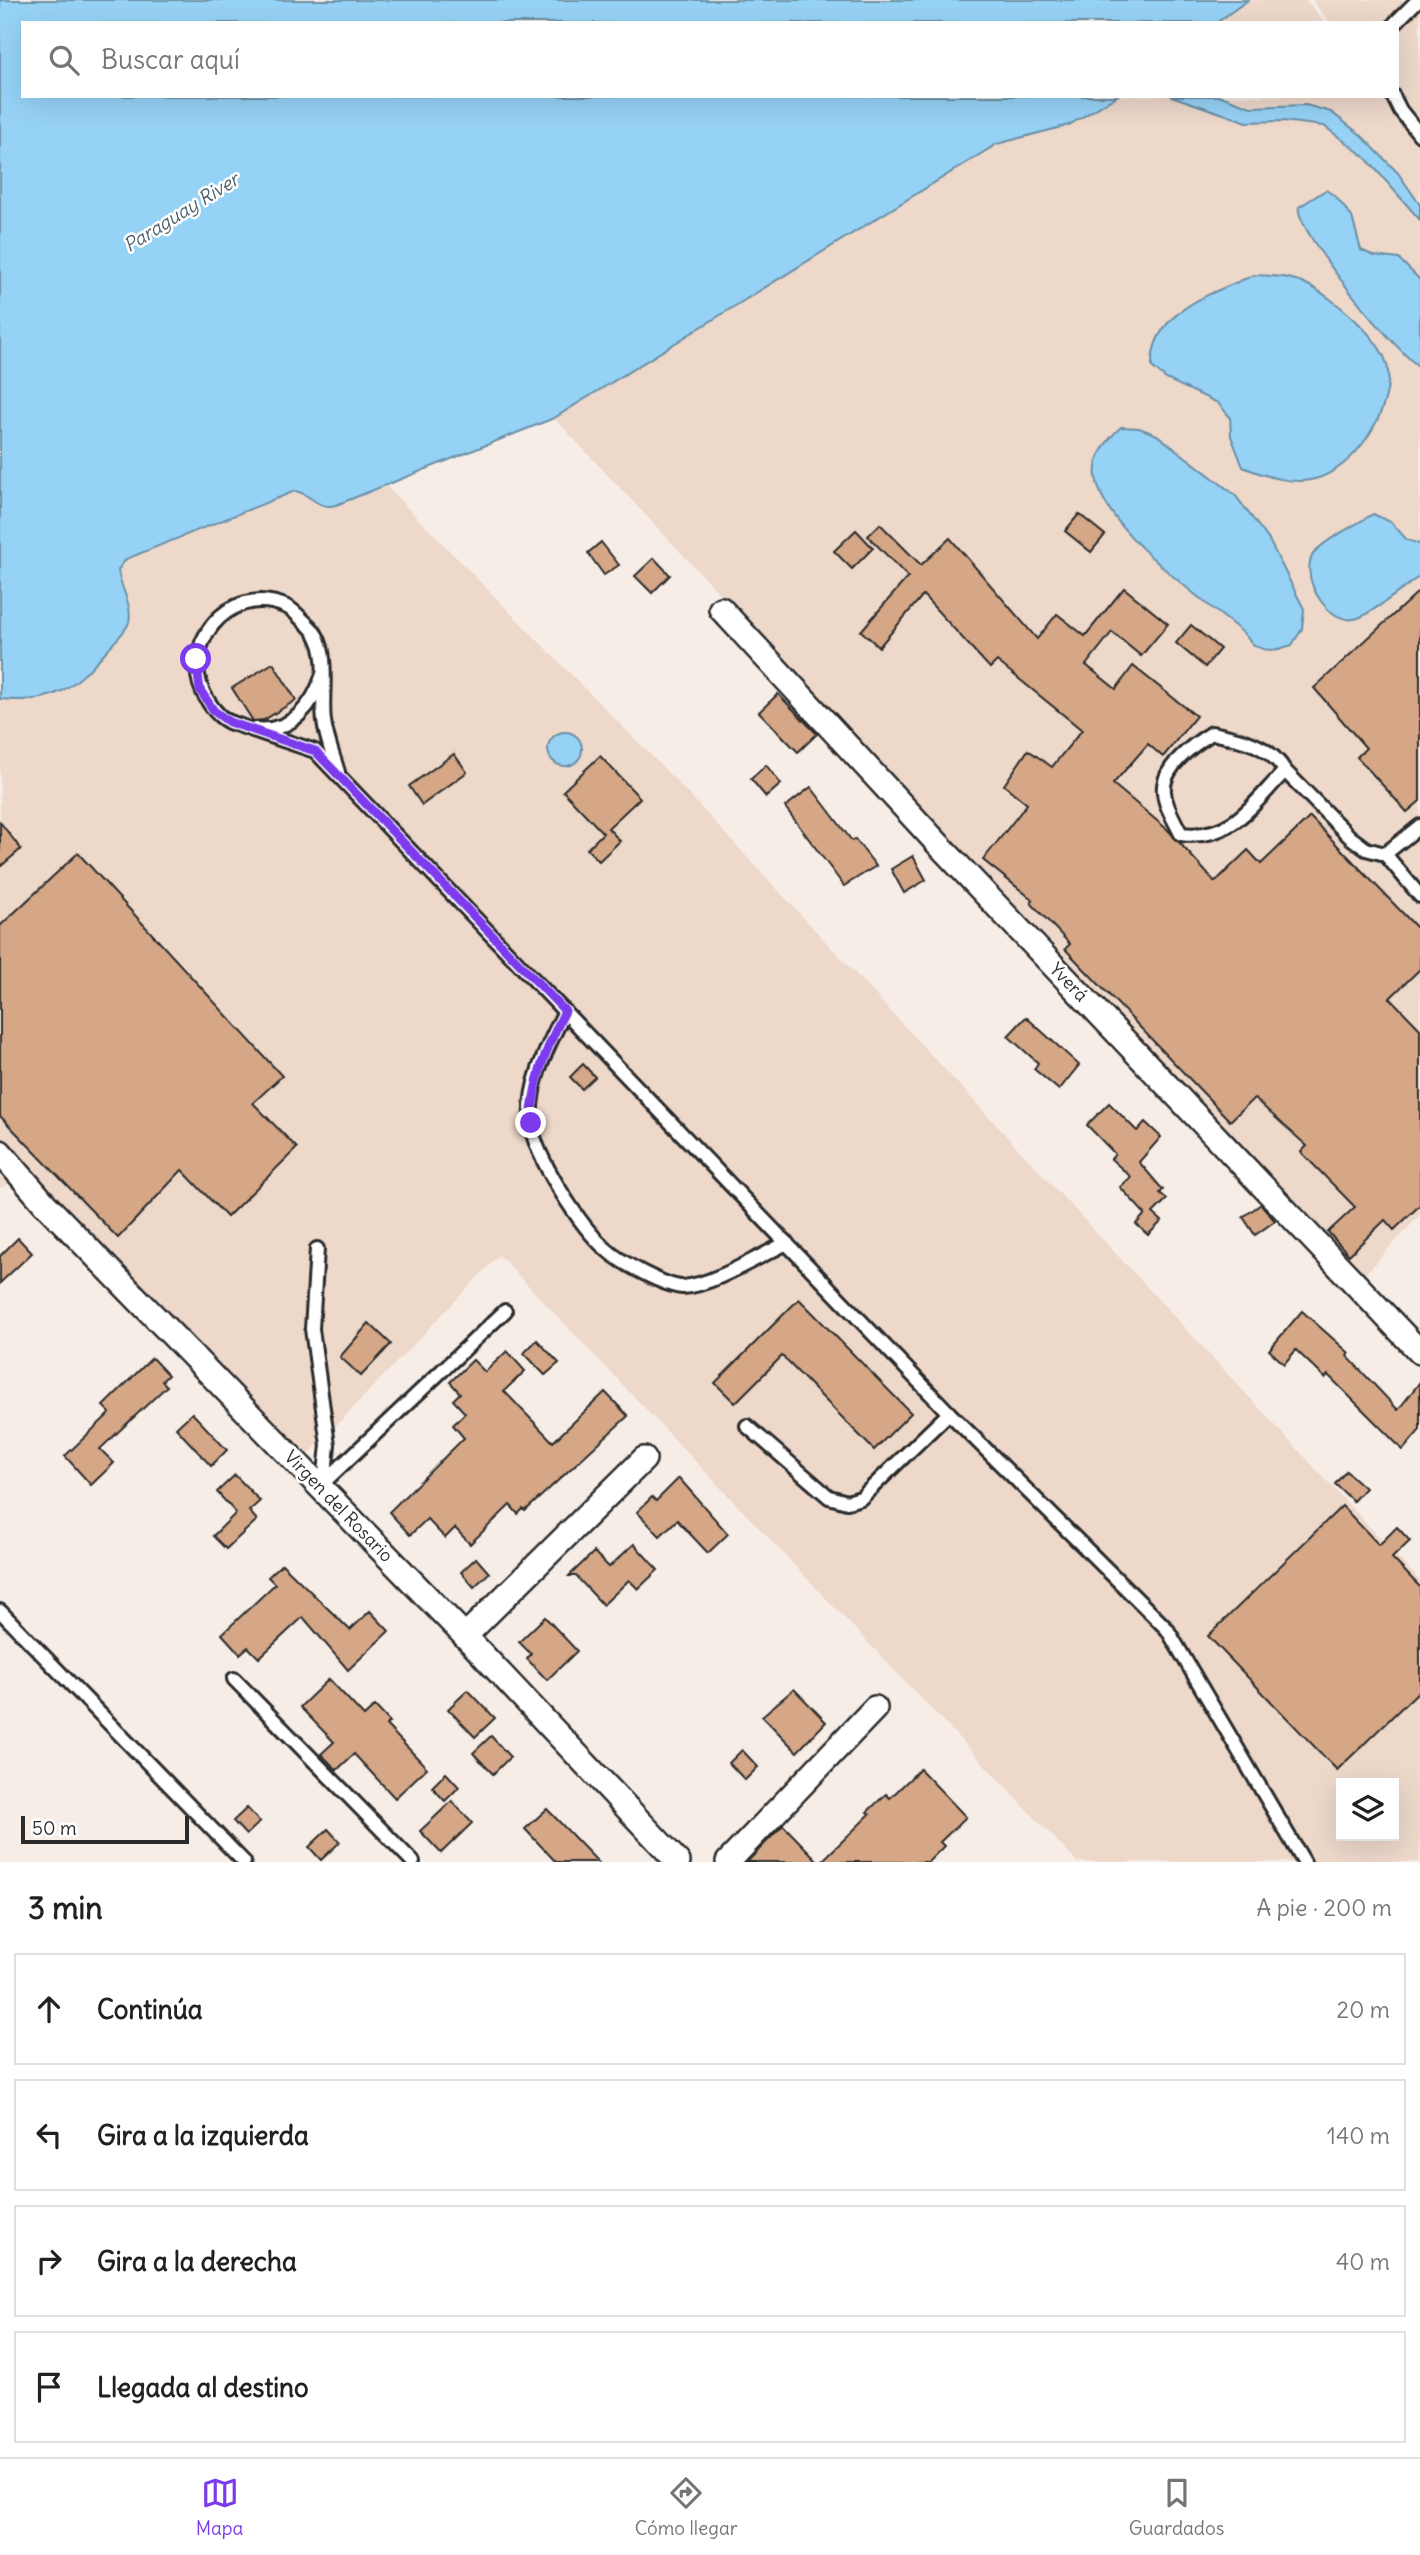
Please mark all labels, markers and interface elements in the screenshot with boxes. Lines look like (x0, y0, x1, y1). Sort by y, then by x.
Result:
search box (21, 21, 1399, 98)
icon: search (45, 41, 83, 79)
text: Buscar aquí (101, 43, 240, 76)
water label: Paraguay River (119, 166, 245, 257)
route start (180, 643, 211, 674)
street label: Yverá (1045, 958, 1093, 1006)
route end (515, 1107, 546, 1138)
street label: Virgen del Rosario (280, 1445, 398, 1567)
map controls (1336, 1778, 1399, 1841)
button: layers (1336, 1778, 1399, 1841)
scale bar (21, 1813, 189, 1845)
text: 50 m (32, 1816, 77, 1840)
text: 3 min (28, 1889, 103, 1927)
text: A pie · 200 m (1257, 1893, 1392, 1922)
icon: ahead (30, 1990, 68, 2028)
text: Continúa (97, 1993, 203, 2026)
text: 20 m (1337, 1995, 1390, 2024)
icon: left (30, 2116, 68, 2154)
text: Gira a la izquierda (97, 2119, 309, 2152)
text: 140 m (1327, 2121, 1390, 2150)
icon: right (30, 2242, 68, 2280)
text: Gira a la derecha (97, 2245, 297, 2278)
text: 40 m (1336, 2247, 1390, 2276)
icon: arrive (30, 2368, 68, 2406)
text: Llegada al destino (97, 2371, 309, 2404)
tab: Mapa (196, 2474, 243, 2540)
tab: Cómo llegar (635, 2474, 738, 2540)
tab: Guardados (1129, 2474, 1224, 2540)

